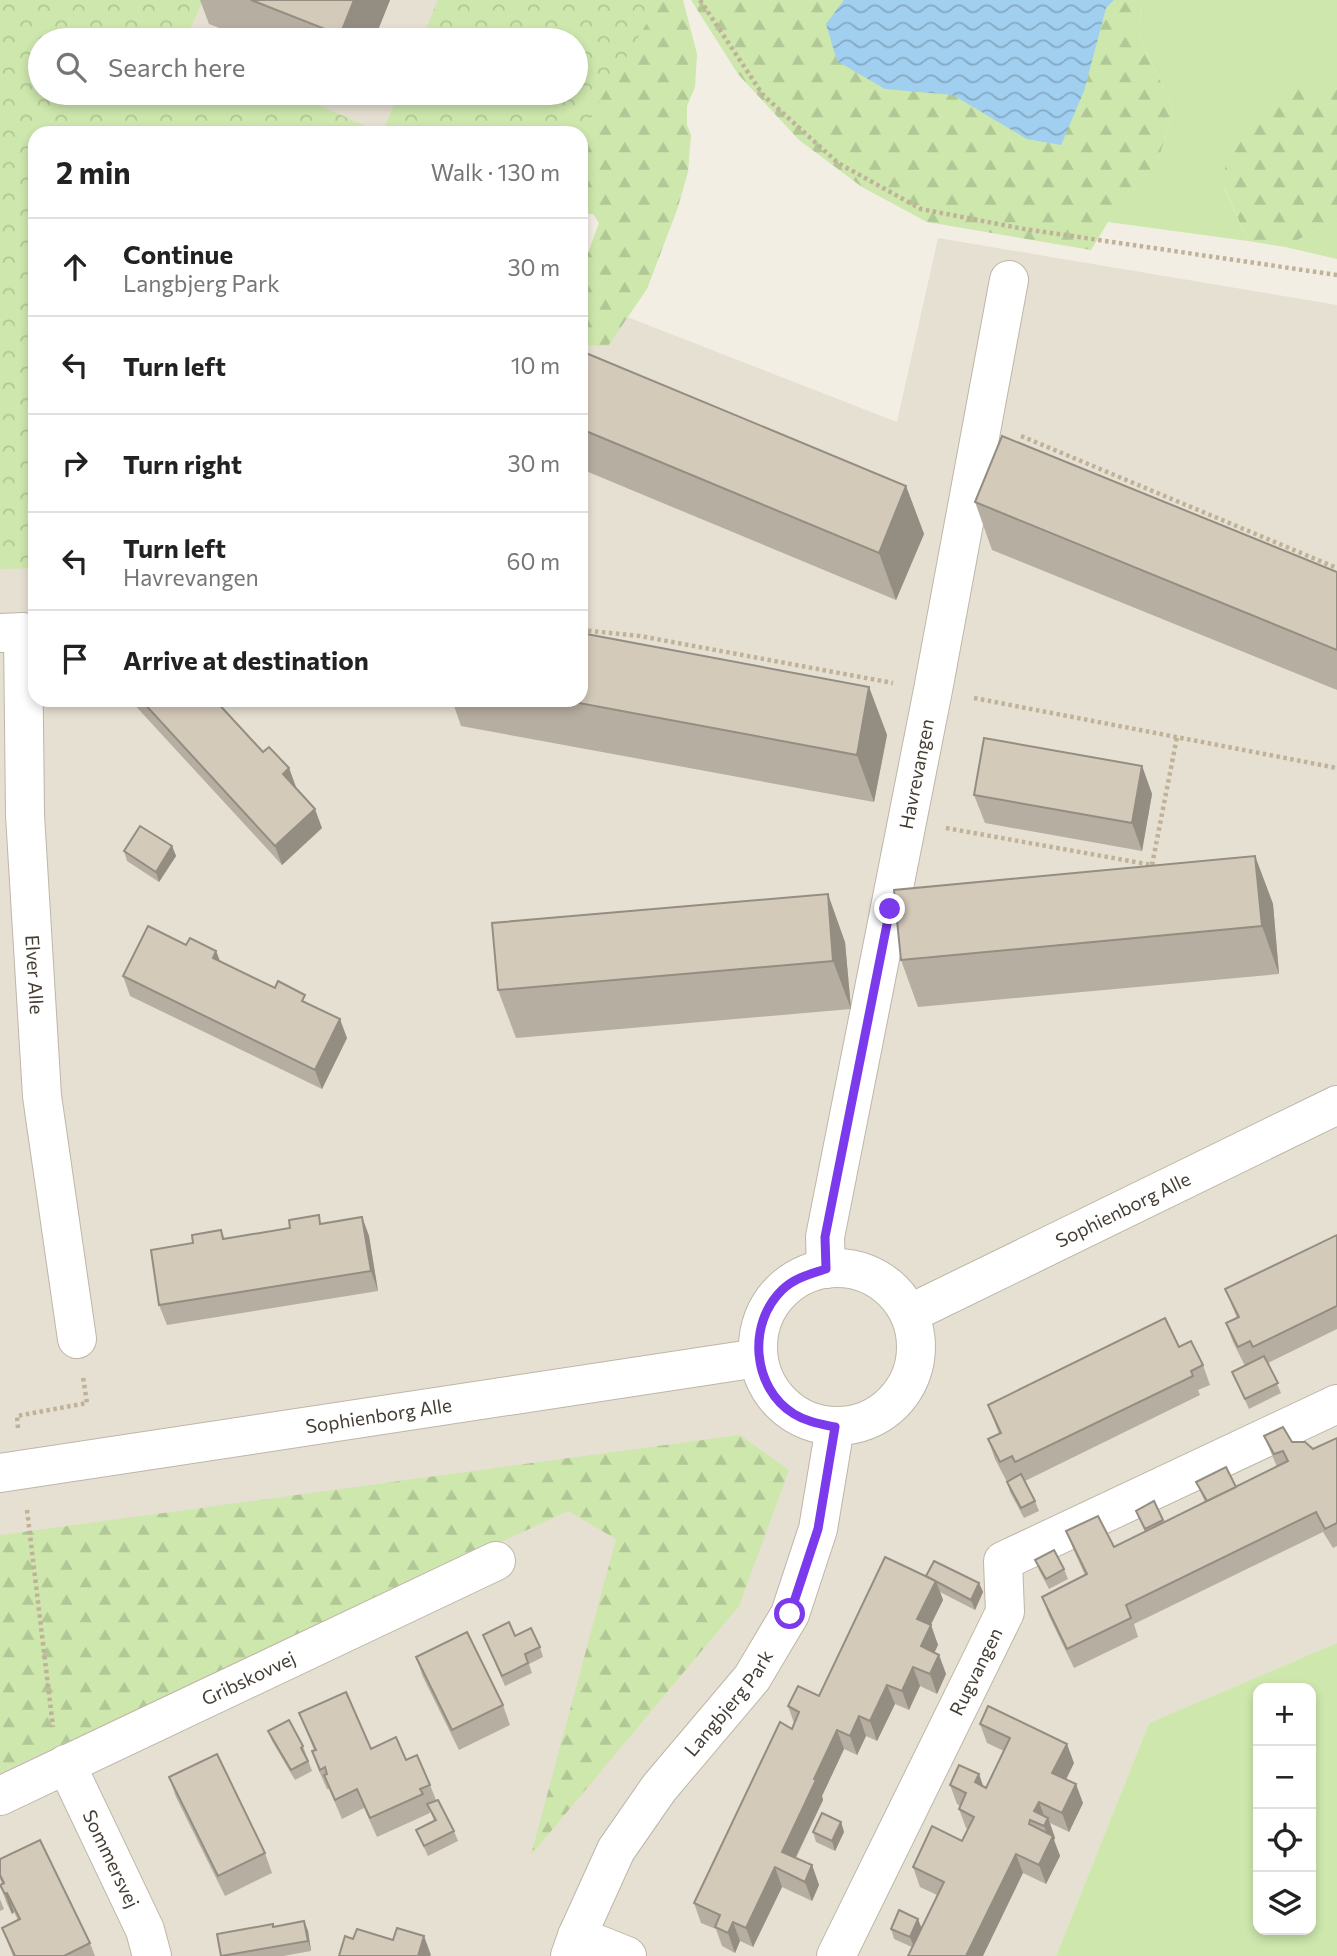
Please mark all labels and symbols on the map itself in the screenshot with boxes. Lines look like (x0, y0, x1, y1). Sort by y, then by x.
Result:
street label: Havrevangen (894, 717, 938, 831)
route end (874, 893, 905, 924)
street label: Elver Alle (21, 934, 49, 1015)
street label: Sophienborg Alle (1051, 1166, 1194, 1252)
street label: Sophienborg Alle (304, 1393, 453, 1437)
route start (774, 1598, 805, 1629)
street label: Rugvangen (944, 1624, 1007, 1719)
street label: Gribskovvej (198, 1646, 299, 1710)
street label: Langbjerg Park (679, 1646, 777, 1761)
street label: Sommersvej (78, 1806, 145, 1911)

